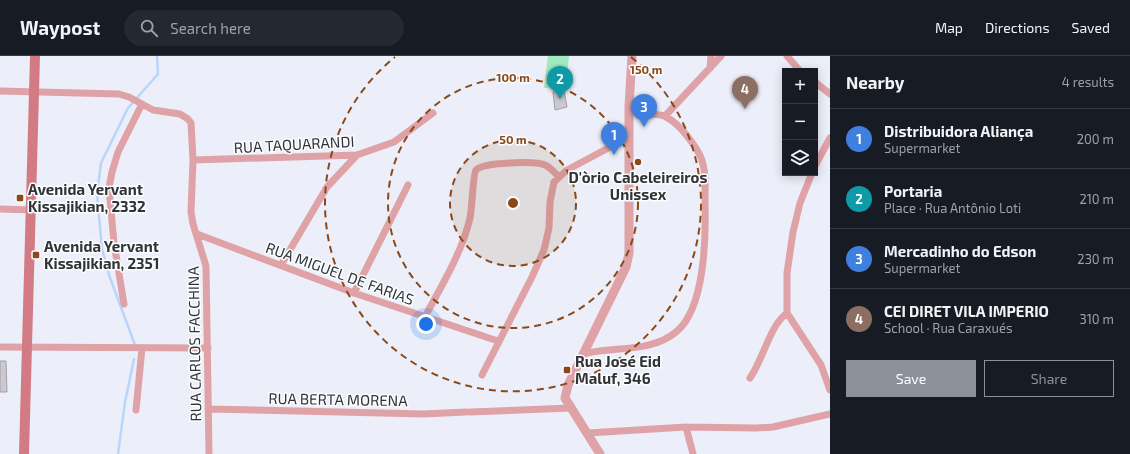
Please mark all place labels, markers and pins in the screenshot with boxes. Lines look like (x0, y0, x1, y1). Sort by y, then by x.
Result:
pin: 2 (547, 66, 573, 99)
pin: 4 (732, 76, 758, 109)
pin: 3 (631, 94, 657, 127)
pin: 1 (601, 122, 627, 155)
marker: D'òrio Cabeleireiros Unissex (633, 157, 643, 167)
place label: D'òrio Cabeleireiros Unissex (569, 168, 707, 203)
place label: Avenida Yervant Kissajikian, 2332 (28, 180, 146, 215)
marker: Avenida Yervant Kissajikian, 2332 (15, 193, 25, 203)
centre of rings (506, 196, 520, 210)
place label: Avenida Yervant Kissajikian, 2351 (44, 237, 159, 272)
marker: Avenida Yervant Kissajikian, 2351 (31, 250, 41, 260)
place label: Rua José Eid Maluf, 346 (575, 352, 661, 387)
marker: Rua José Eid Maluf, 346 (562, 365, 572, 375)

